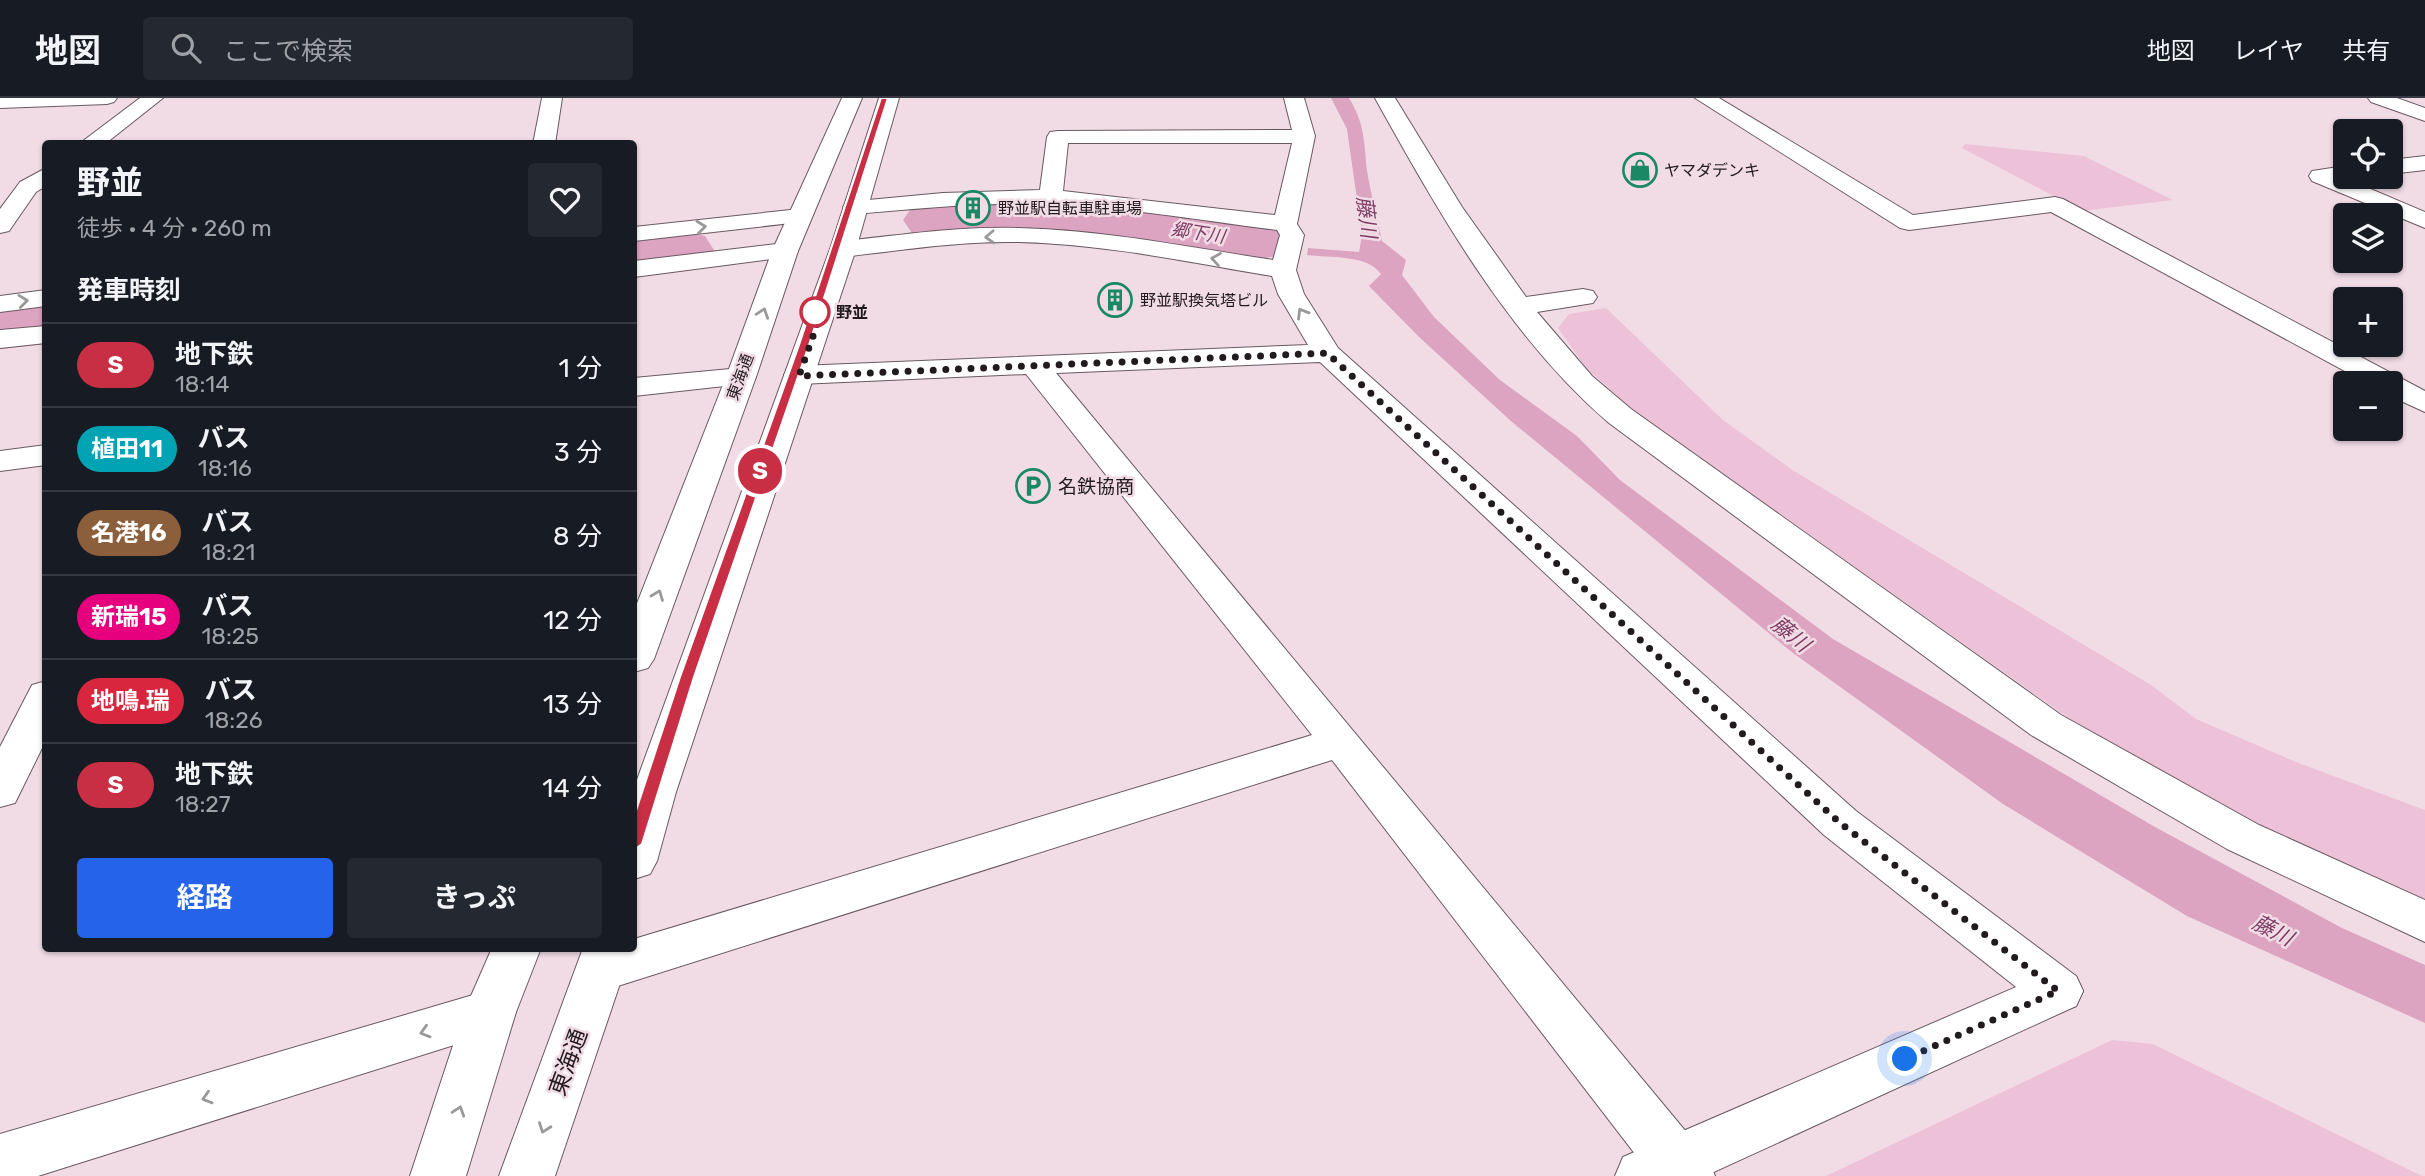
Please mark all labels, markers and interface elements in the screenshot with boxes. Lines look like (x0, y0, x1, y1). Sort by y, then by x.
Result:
search box (143, 17, 633, 80)
icon: search (167, 29, 205, 67)
text: 地図 (35, 31, 101, 70)
text: ここで検索 (223, 36, 353, 67)
text: 地図 (2147, 37, 2195, 65)
text: レイヤ (2233, 37, 2304, 65)
text: 共有 (2342, 37, 2390, 65)
map controls (2333, 119, 2403, 441)
button: locate (2333, 119, 2403, 189)
shop icon: ヤマダデンキ (1621, 151, 1659, 189)
place label: ヤマダデンキ (1664, 161, 1760, 180)
text: 野並 (77, 163, 143, 202)
button: heart (528, 163, 602, 237)
building icon: 野並駅自転車駐車場 (954, 189, 992, 227)
water label: 藤川 (1352, 195, 1382, 241)
place label: 野並駅自転車駐車場 (998, 199, 1142, 218)
button: layers (2333, 203, 2403, 273)
text: 徒歩 · 4 分 · 260 m (77, 214, 272, 242)
water label: 郷下川 (1170, 218, 1228, 248)
one-way arrow (696, 219, 707, 234)
one-way arrow (984, 229, 995, 244)
one-way arrow (1210, 252, 1222, 267)
text: 発車時刻 (77, 275, 181, 306)
building icon: 野並駅換気塔ビル (1096, 281, 1134, 319)
button: + (2333, 287, 2403, 357)
place label: 野並駅換気塔ビル (1140, 291, 1268, 310)
one-way arrow (18, 294, 29, 309)
marker: 野並 (800, 297, 830, 327)
place label: 野並 (836, 303, 868, 322)
one-way arrow (1298, 307, 1311, 320)
one-way arrow (755, 308, 769, 320)
text: 地下鉄 (175, 339, 253, 370)
text: S (108, 351, 123, 379)
street label: 東海通 (723, 351, 757, 403)
text: 1 分 (559, 353, 602, 384)
text: 18:14 (175, 370, 230, 398)
button: − (2333, 371, 2403, 441)
text: バス (198, 423, 250, 454)
text: 植田11 (91, 435, 163, 463)
text: 3 分 (554, 437, 602, 468)
line badge: S (737, 448, 783, 494)
text: 18:16 (198, 454, 252, 482)
text: S (752, 457, 768, 485)
parking icon: 名鉄協商 (1014, 467, 1052, 505)
place label: 名鉄協商 (1058, 475, 1134, 498)
text: バス (202, 507, 254, 538)
text: 名港16 (91, 519, 167, 547)
text: 8 分 (553, 521, 602, 552)
text: 18:21 (202, 538, 255, 566)
one-way arrow (649, 590, 663, 602)
text: バス (201, 591, 253, 622)
text: 新瑞15 (91, 603, 166, 631)
text: 12 分 (543, 605, 602, 636)
water label: 藤川 (1767, 611, 1817, 658)
text: 18:25 (201, 622, 259, 650)
text: バス (205, 675, 257, 706)
text: 地鳴.瑞 (91, 687, 170, 715)
text: 13 分 (543, 689, 602, 720)
text: 18:26 (205, 706, 263, 734)
text: 地下鉄 (175, 759, 253, 790)
text: S (108, 771, 123, 799)
text: 14 分 (542, 773, 602, 804)
text: 18:27 (175, 790, 231, 818)
button: 経路 (77, 858, 333, 938)
button: きっぷ (347, 858, 602, 938)
water label: 藤川 (2249, 909, 2299, 952)
one-way arrow (419, 1024, 431, 1039)
street label: 東海通 (543, 1025, 593, 1099)
your location (1887, 1041, 1922, 1076)
one-way arrow (201, 1090, 213, 1105)
one-way arrow (450, 1105, 465, 1117)
one-way arrow (538, 1122, 552, 1134)

